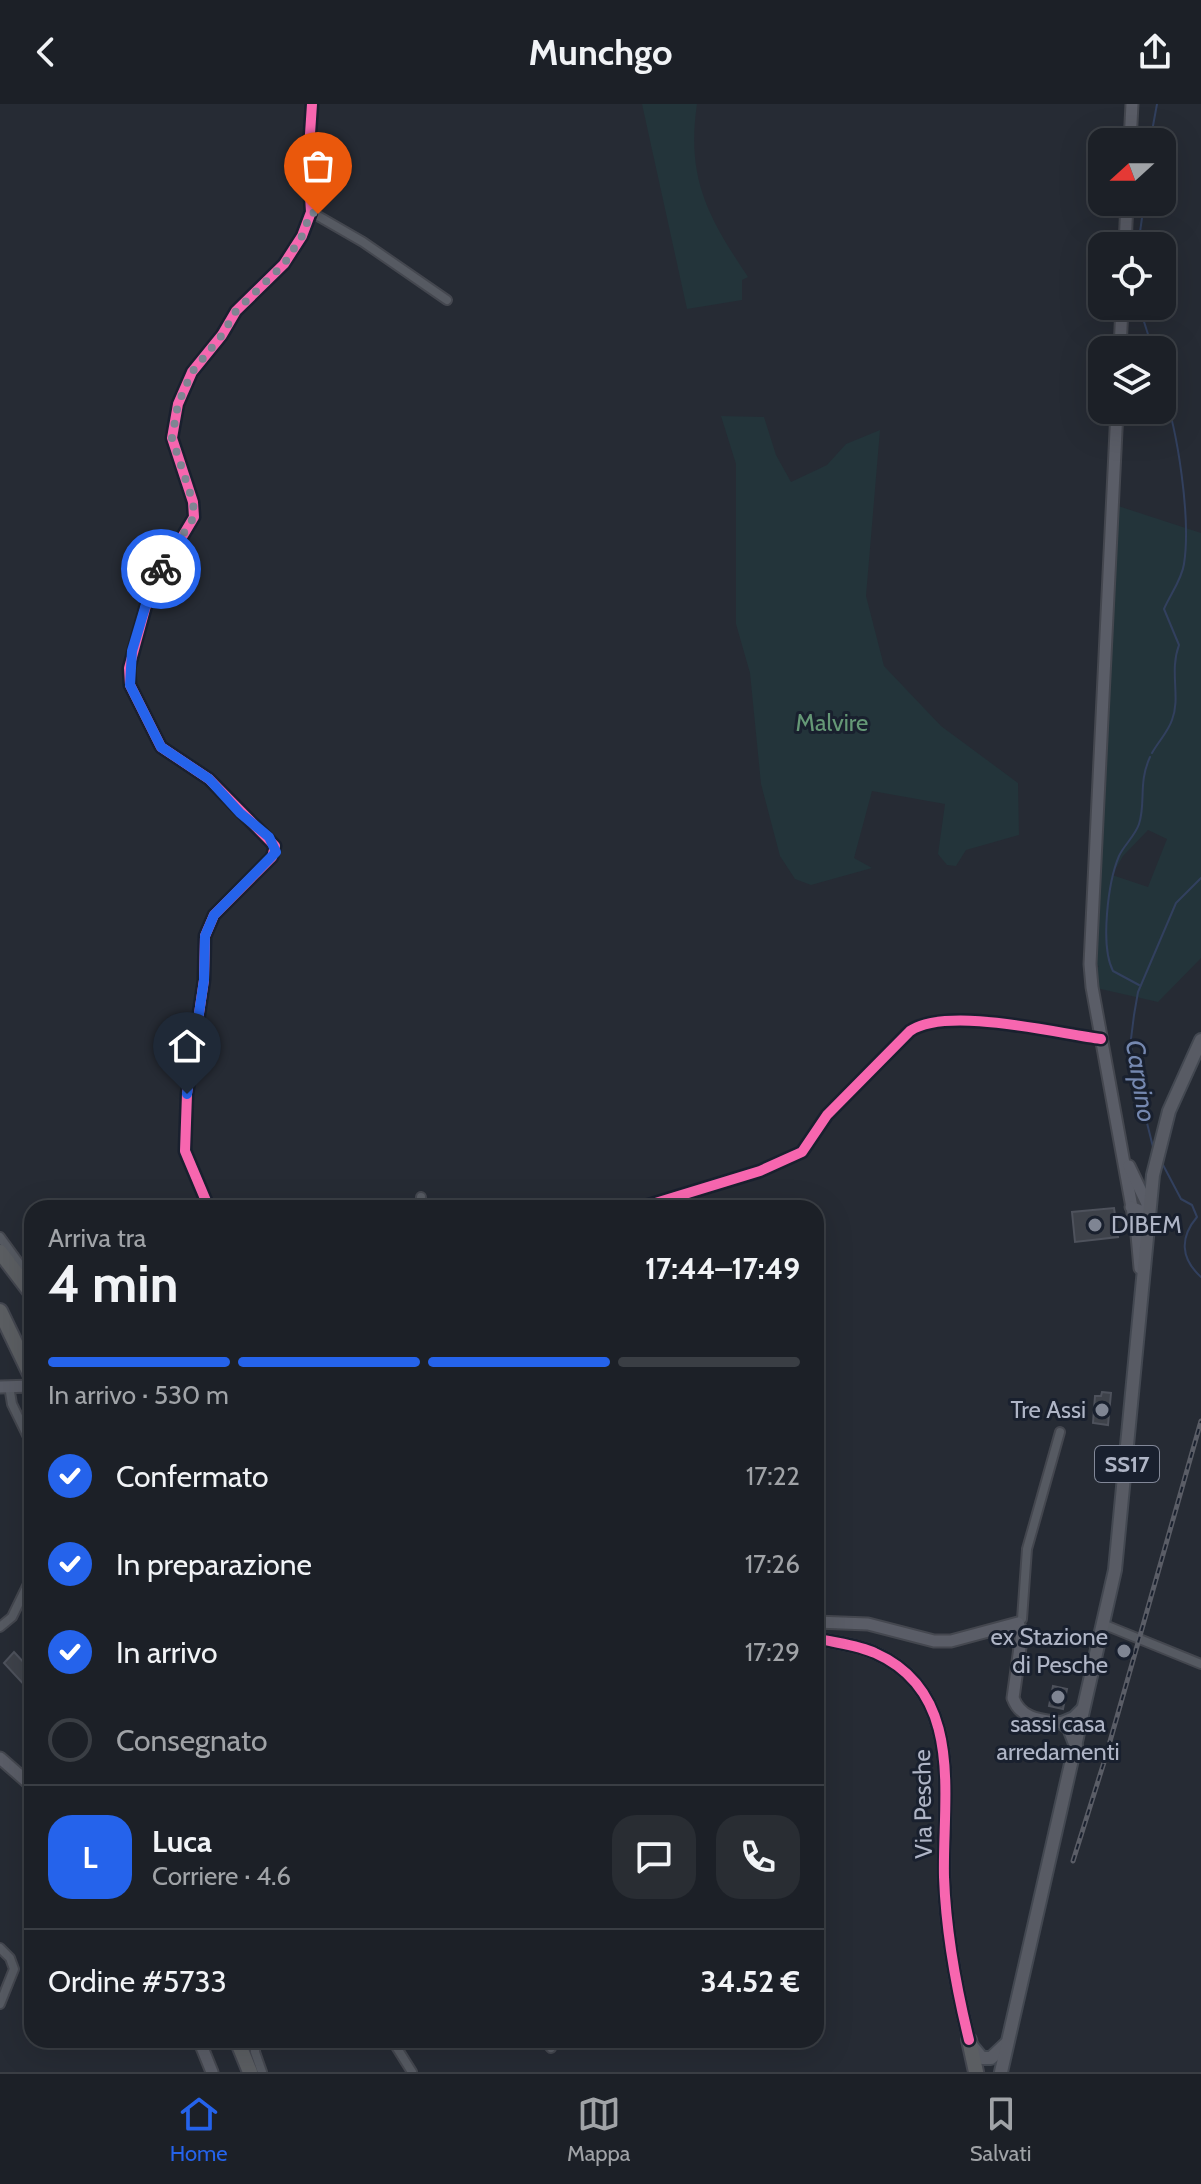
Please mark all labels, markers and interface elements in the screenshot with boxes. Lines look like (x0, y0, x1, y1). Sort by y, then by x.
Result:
icon: back (24, 30, 68, 74)
text: Munchgo (529, 30, 672, 74)
icon: share (1133, 30, 1177, 74)
north arrow (1088, 128, 1176, 216)
map controls (1088, 128, 1176, 424)
pin (284, 132, 352, 214)
icon: bag (296, 144, 340, 188)
button: locate (1088, 232, 1176, 320)
button: layers (1088, 336, 1176, 424)
courier (121, 529, 201, 609)
icon: bike (139, 547, 183, 591)
park label: Malvire (796, 708, 868, 737)
pin (153, 1012, 221, 1094)
icon: home (165, 1024, 209, 1068)
water label: Carpino (1119, 1038, 1163, 1124)
place label: DIBEM (1111, 1210, 1182, 1239)
marker: DIBEM (1086, 1216, 1104, 1234)
text: Arriva tra (48, 1222, 146, 1254)
text: 17:44–17:49 (645, 1250, 800, 1287)
text: 4 min (48, 1252, 178, 1315)
text: In arrivo · 530 m (48, 1379, 229, 1411)
place label: Tre Assi (1011, 1395, 1086, 1424)
marker: Tre Assi (1093, 1401, 1111, 1419)
road number: SS17 (1095, 1446, 1159, 1482)
icon: check (48, 1454, 92, 1498)
text: Confermato (116, 1458, 269, 1495)
text: 17:22 (746, 1460, 800, 1492)
icon: check (48, 1542, 92, 1586)
text: In preparazione (116, 1546, 312, 1583)
text: 17:26 (745, 1548, 800, 1580)
place label: ex Stazione di Pesche (990, 1622, 1108, 1679)
icon: check (48, 1630, 92, 1674)
text: In arrivo (116, 1634, 218, 1671)
text: 17:29 (745, 1636, 800, 1668)
marker: ex Stazione di Pesche (1115, 1642, 1133, 1660)
marker: sassi casa arredamenti (1049, 1688, 1067, 1706)
place label: sassi casa arredamenti (996, 1709, 1120, 1766)
text: Consegnato (116, 1722, 267, 1759)
street label: Via Pesche (907, 1749, 938, 1859)
button: chat (612, 1815, 696, 1899)
button: phone (716, 1815, 800, 1899)
text: Luca (152, 1823, 212, 1860)
text: L (82, 1839, 98, 1876)
text: Corriere · 4.6 (152, 1860, 291, 1892)
text: Ordine #5733 (48, 1963, 227, 2000)
text: 34.52 € (701, 1963, 800, 2000)
tab: Home (170, 2092, 228, 2167)
tab: Mappa (567, 2092, 630, 2167)
tab: Salvati (970, 2092, 1031, 2167)

